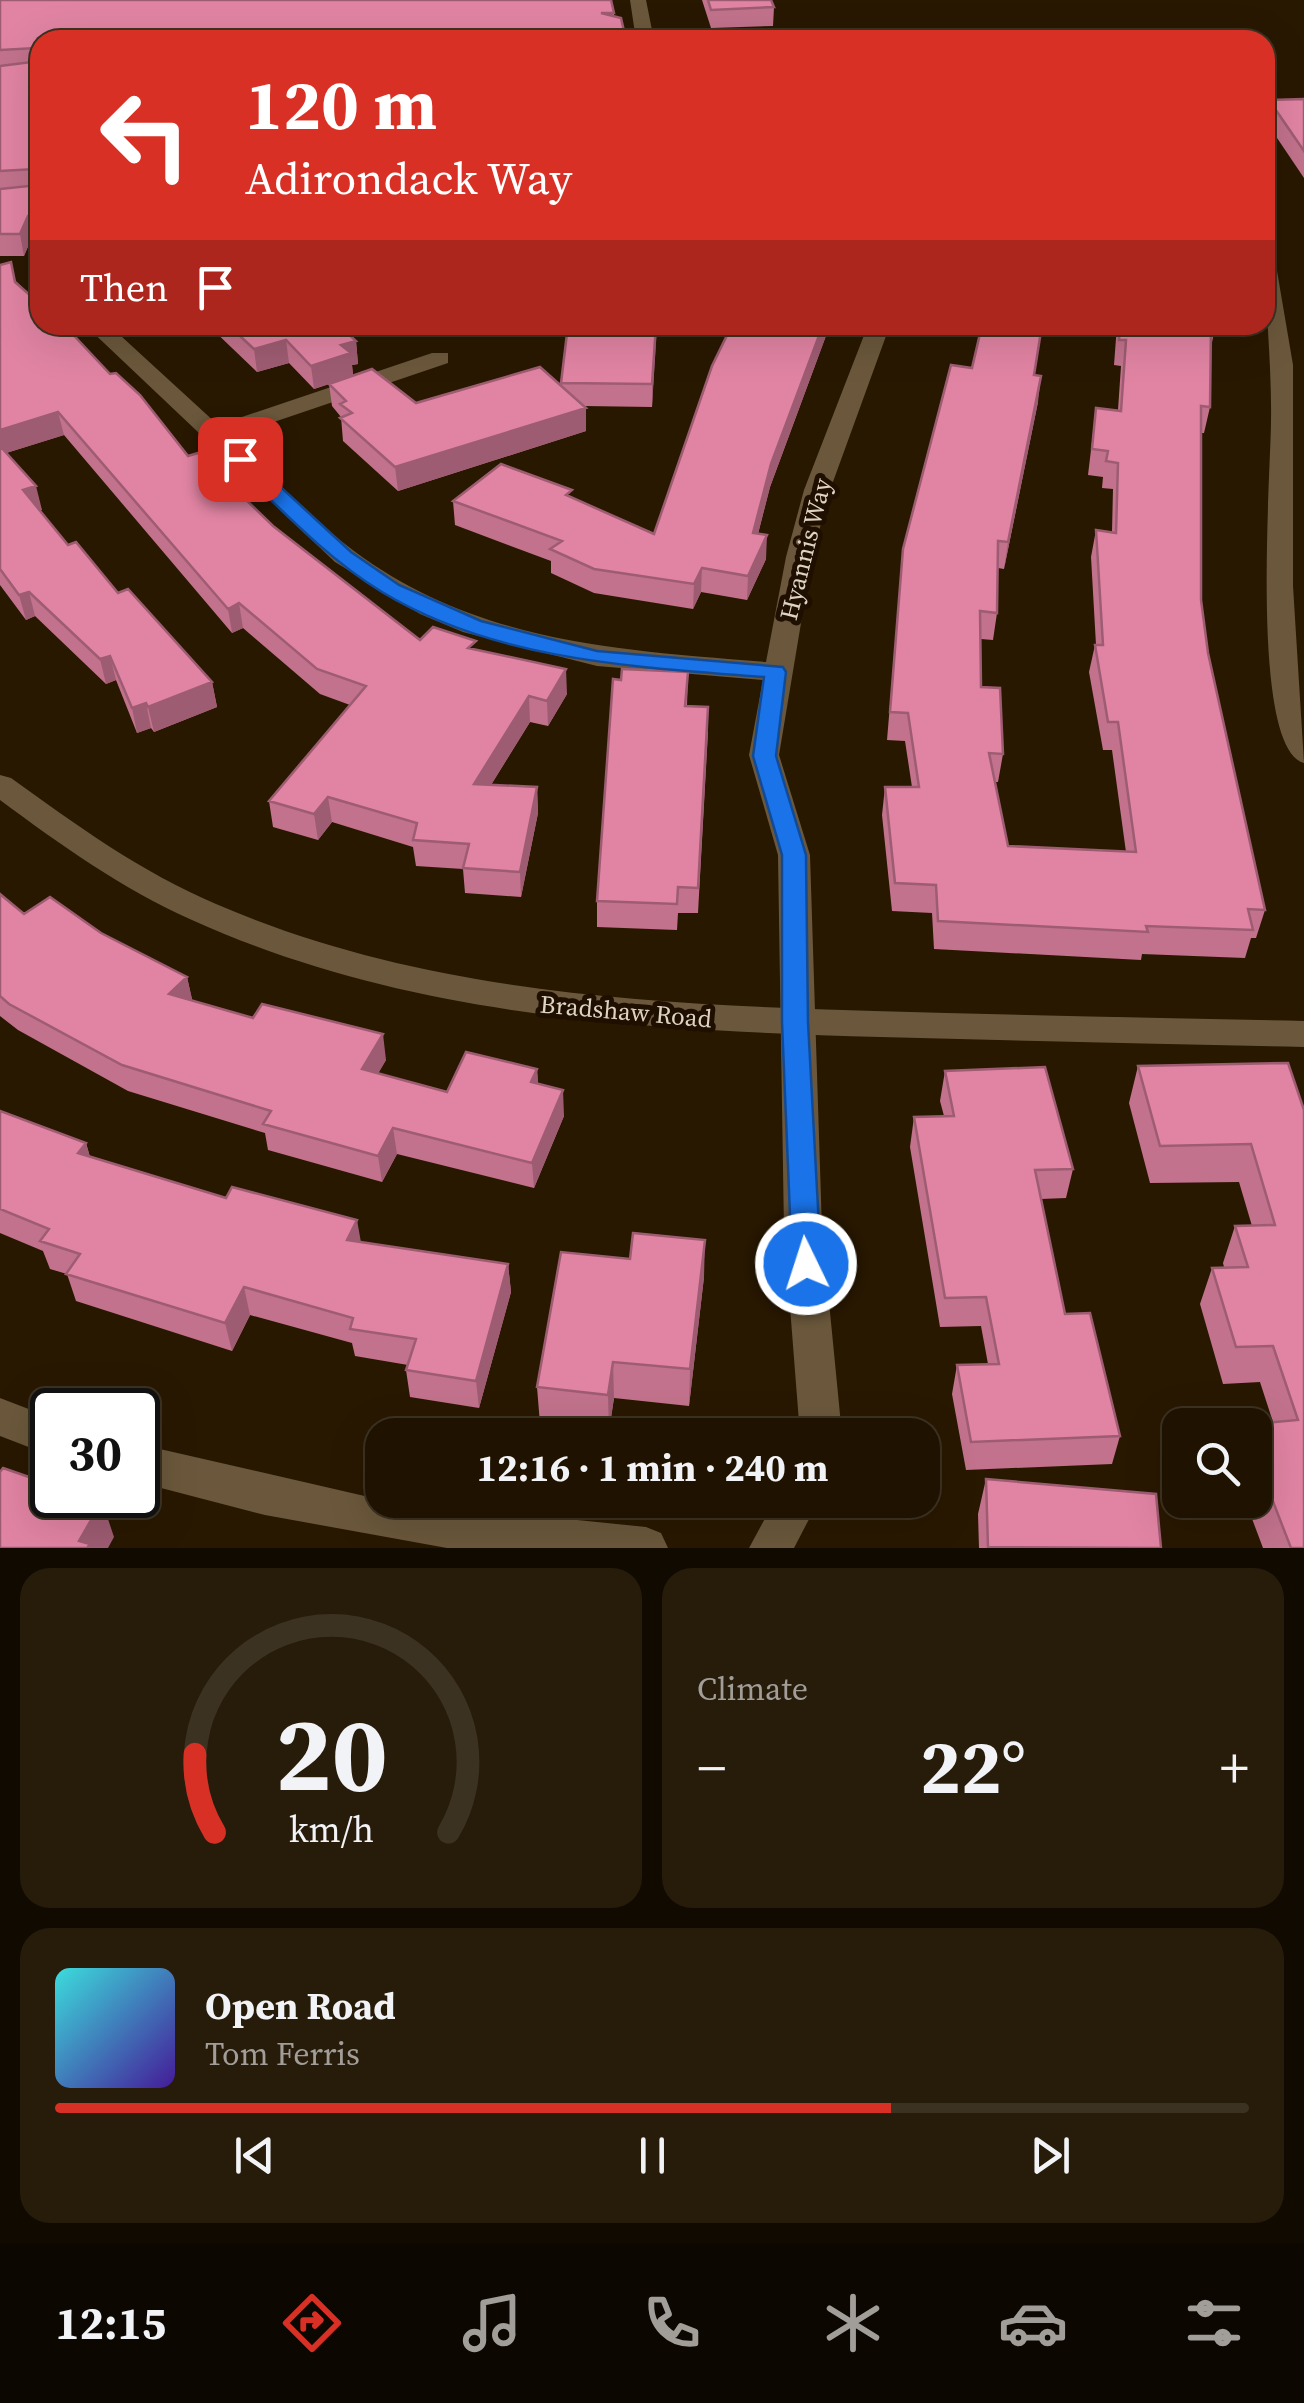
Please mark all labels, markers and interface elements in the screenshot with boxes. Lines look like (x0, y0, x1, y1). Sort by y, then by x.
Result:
text: 120 m (245, 56, 437, 152)
icon: left (80, 70, 210, 200)
text: Adirondack Way (245, 147, 572, 209)
icon: arrive (188, 260, 243, 315)
text: Then (80, 262, 168, 314)
pin (198, 417, 283, 502)
icon: arrive (213, 432, 268, 487)
street label: Hyannis Way (771, 474, 839, 624)
street label: Bradshaw Road (539, 987, 713, 1035)
position arrow (754, 1212, 858, 1316)
speed limit sign: 30 (30, 1388, 160, 1518)
map controls (1162, 1408, 1272, 1518)
button: search (1162, 1408, 1272, 1518)
text: 12:16 · 1 min · 240 m (476, 1442, 829, 1494)
text: Climate (697, 1667, 808, 1711)
text: 20 (275, 1682, 387, 1825)
text: 22° (920, 1715, 1026, 1818)
text: − (697, 1730, 726, 1805)
text: + (1220, 1730, 1249, 1805)
text: km/h (288, 1805, 374, 1854)
text: Open Road (205, 1980, 396, 2032)
text: Tom Ferris (205, 2032, 360, 2076)
icon: previous (227, 2128, 282, 2183)
icon: pause (625, 2128, 680, 2183)
icon: next (1023, 2128, 1078, 2183)
icon: directions (277, 2288, 347, 2358)
icon: music (457, 2288, 527, 2358)
icon: phone (637, 2288, 707, 2358)
icon: climate (818, 2288, 888, 2358)
icon: car (998, 2288, 1068, 2358)
icon: filters (1179, 2288, 1249, 2358)
text: 12:15 (55, 2292, 166, 2354)

